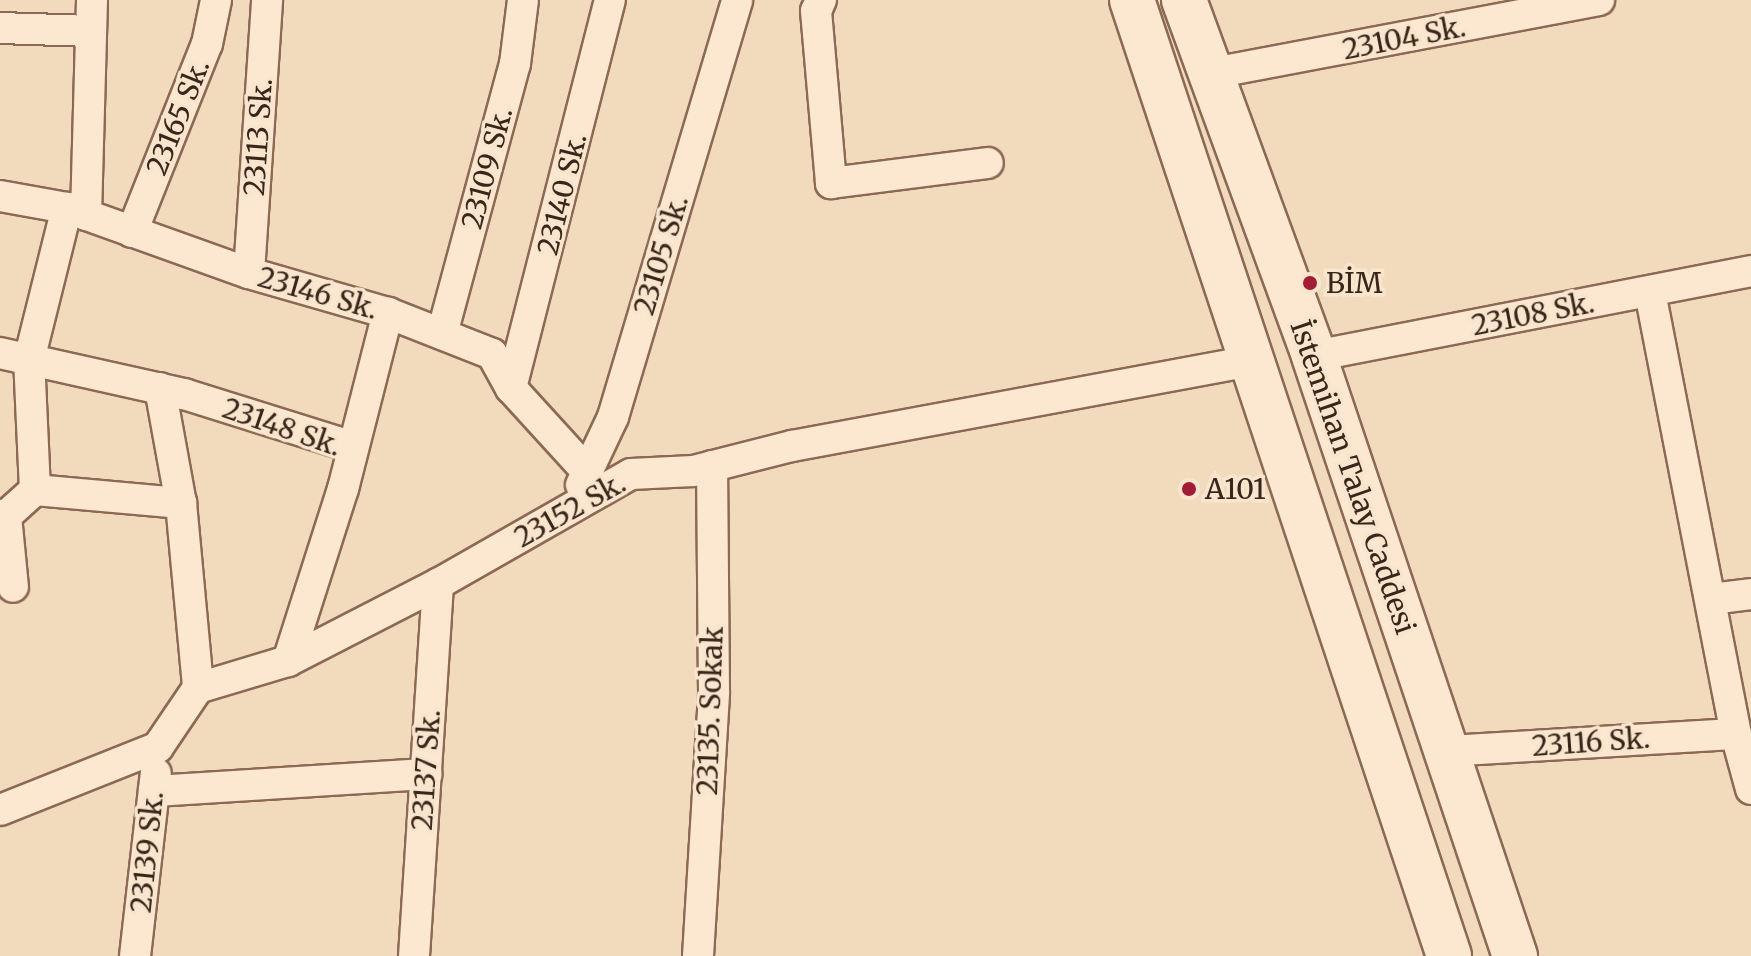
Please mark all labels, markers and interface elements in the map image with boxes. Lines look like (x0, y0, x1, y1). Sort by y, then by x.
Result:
street label: 23104 Sk. (1340, 10, 1468, 66)
street label: 23165 Sk. (140, 54, 216, 180)
street label: 23113 Sk. (237, 77, 279, 197)
street label: 23109 Sk. (455, 104, 519, 232)
street label: 23140 Sk. (531, 130, 593, 258)
street label: 23105 Sk. (627, 191, 695, 319)
street label: 23146 Sk. (254, 260, 382, 326)
place label: BİM (1326, 266, 1383, 300)
marker: BİM (1301, 274, 1319, 292)
street label: 23108 Sk. (1469, 286, 1597, 342)
street label: İstemihan Talay Caddesi (1283, 316, 1423, 638)
street label: 23148 Sk. (218, 391, 346, 463)
street label: 23152 Sk. (509, 466, 631, 554)
place label: A101 (1205, 472, 1266, 506)
marker: A101 (1180, 480, 1198, 498)
street label: 23135. Sokak (690, 626, 730, 796)
street label: 23137 Sk. (405, 708, 447, 832)
street label: 23116 Sk. (1531, 721, 1651, 763)
street label: 23139 Sk. (124, 789, 170, 915)

